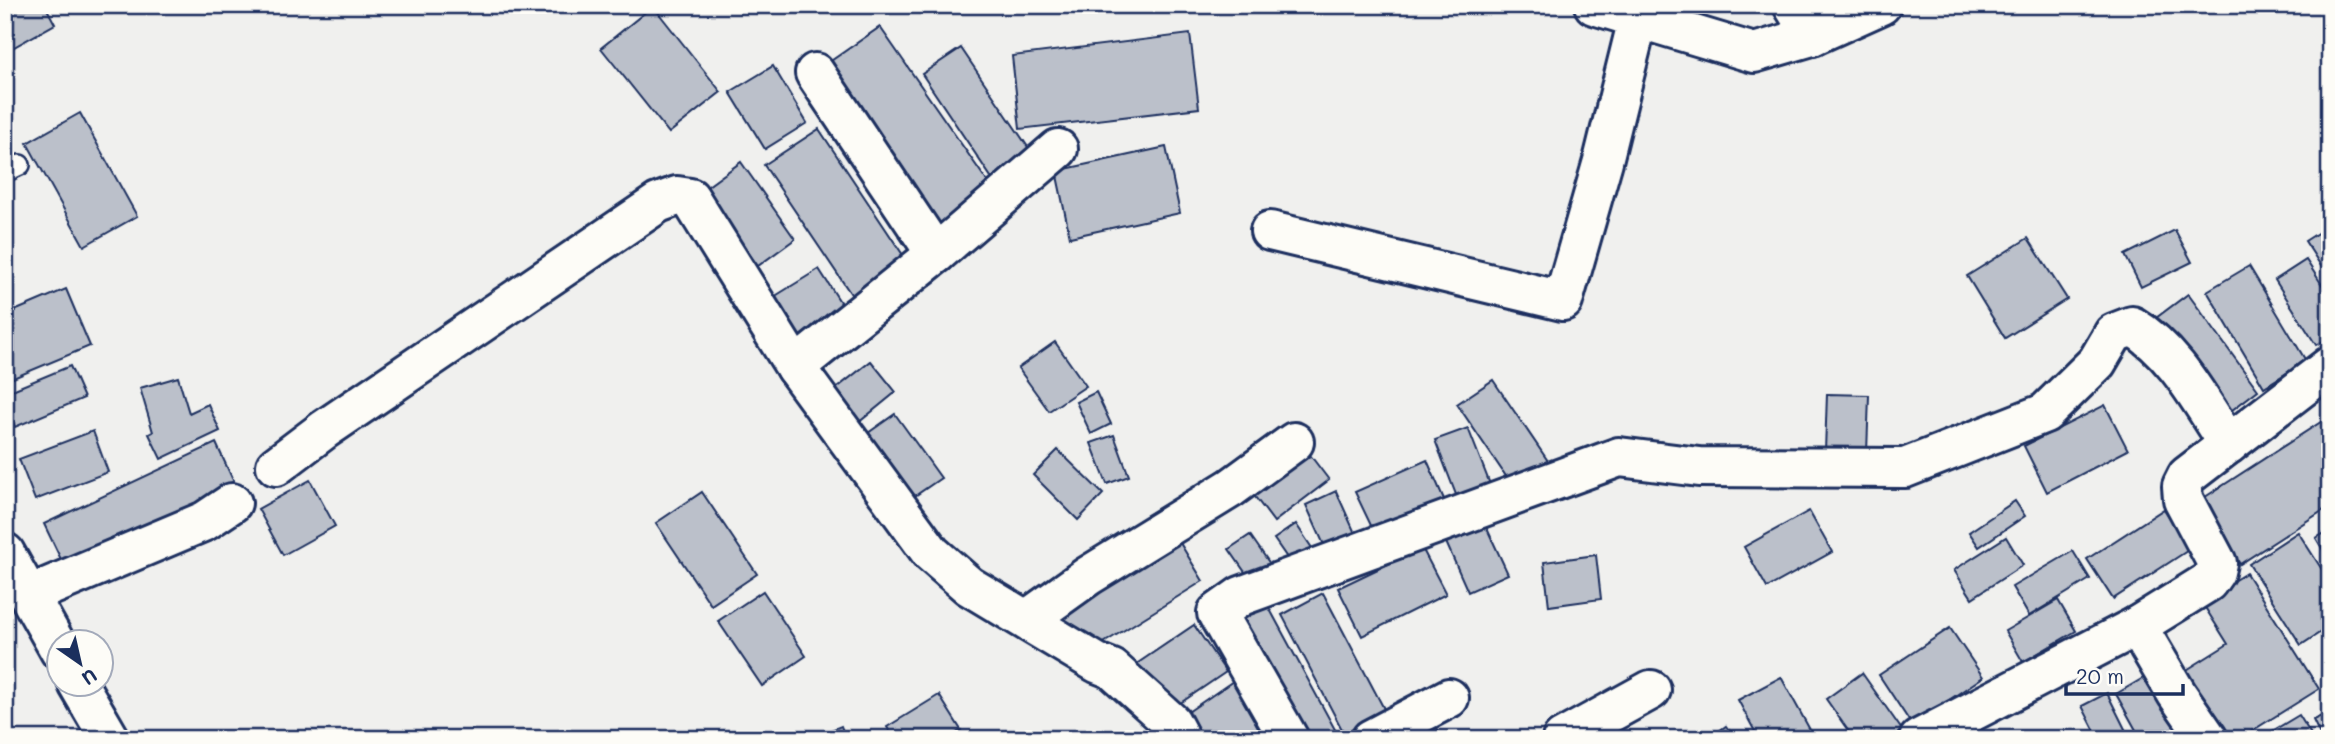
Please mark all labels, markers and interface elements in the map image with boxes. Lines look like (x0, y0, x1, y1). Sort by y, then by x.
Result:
north arrow (46, 628, 116, 698)
scale bar (2066, 653, 2183, 697)
text: 20 m (2076, 662, 2124, 689)
text: U (77, 663, 102, 692)

